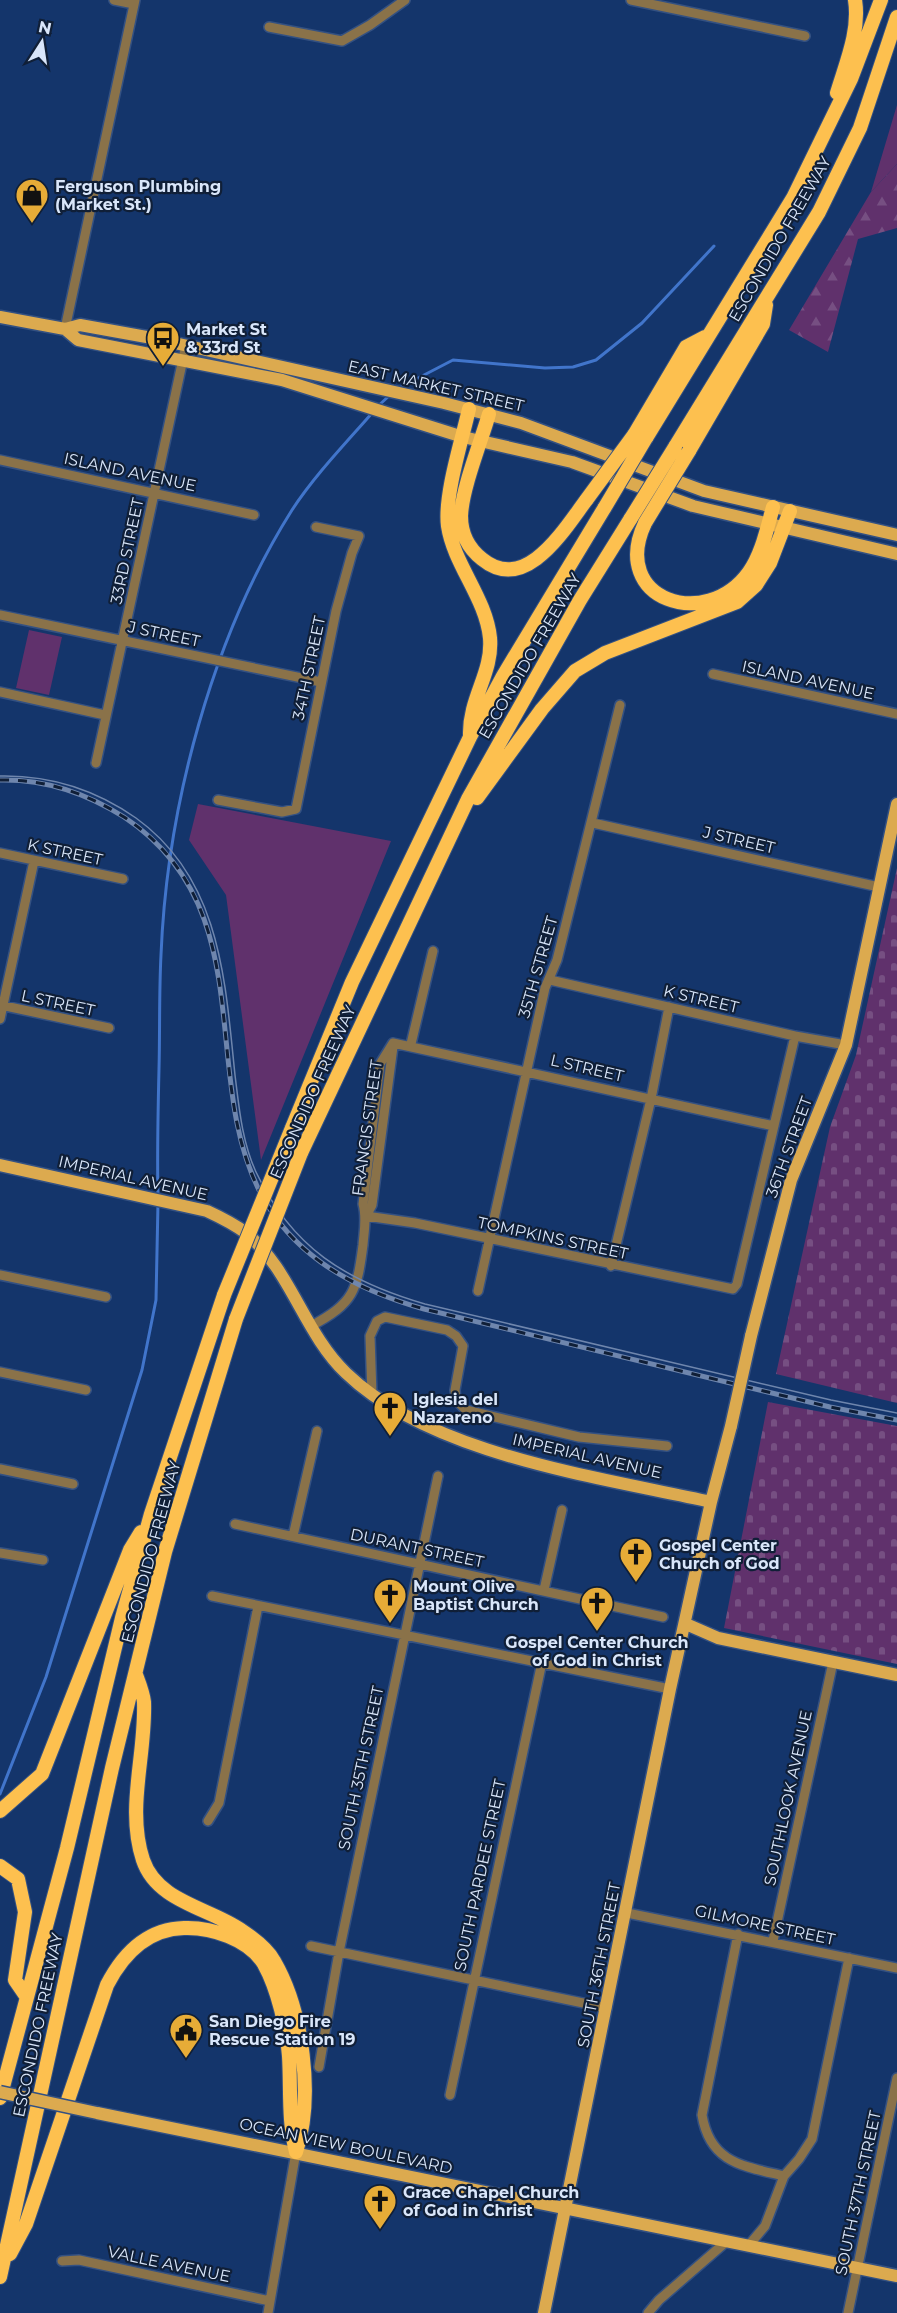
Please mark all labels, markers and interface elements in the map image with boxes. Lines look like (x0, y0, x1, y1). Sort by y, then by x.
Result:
north arrow (12, 12, 72, 72)
text: N (37, 17, 53, 38)
street label: ESCONDIDO FREEWAY (725, 152, 836, 325)
shop icon: Ferguson Plumbing (Market St.) (14, 177, 50, 224)
place label: Ferguson Plumbing (Market St.) (55, 177, 221, 214)
bus stop icon: Market St & 33rd St (145, 320, 181, 367)
place label: Market St & 33rd St (186, 320, 267, 357)
street label: EAST MARKET STREET (346, 356, 527, 416)
street label: ISLAND AVENUE (62, 449, 198, 495)
street label: 33RD STREET (106, 495, 148, 606)
street label: ESCONDIDO FREEWAY (475, 569, 586, 742)
street label: 34TH STREET (289, 613, 329, 722)
street label: J STREET (125, 617, 203, 651)
street label: ISLAND AVENUE (740, 657, 876, 703)
street label: J STREET (700, 822, 778, 858)
street label: K STREET (26, 835, 105, 869)
street label: 35TH STREET (514, 913, 562, 1020)
street label: K STREET (662, 981, 741, 1017)
street label: L STREET (20, 986, 97, 1020)
street label: ESCONDIDO FREEWAY (266, 1002, 360, 1182)
street label: L STREET (548, 1050, 626, 1086)
street label: FRANCIS STREET (348, 1058, 386, 1197)
street label: 36TH STREET (762, 1093, 816, 1200)
street label: IMPERIAL AVENUE (57, 1152, 209, 1204)
street label: TOMPKINS STREET (476, 1213, 631, 1263)
church icon: Iglesia del Nazareno (372, 1390, 408, 1437)
place label: Iglesia del Nazareno (413, 1390, 498, 1427)
street label: IMPERIAL AVENUE (511, 1430, 663, 1482)
street label: ESCONDIDO FREEWAY (118, 1458, 185, 1645)
street label: DURANT STREET (348, 1525, 486, 1572)
church icon: Gospel Center Church of God (618, 1536, 654, 1583)
place label: Gospel Center Church of God (659, 1536, 779, 1573)
church icon: Mount Olive Baptist Church (372, 1577, 408, 1624)
place label: Mount Olive Baptist Church (413, 1577, 539, 1614)
church icon: Gospel Center Church of God in Christ (579, 1585, 615, 1632)
place label: Gospel Center Church of God in Christ (505, 1633, 689, 1670)
street label: SOUTH 35TH STREET (334, 1683, 388, 1852)
street label: SOUTHLOOK AVENUE (760, 1709, 816, 1887)
street label: SOUTH PARDEE STREET (450, 1776, 510, 1973)
street label: SOUTH 36TH STREET (574, 1880, 625, 2049)
street label: GILMORE STREET (693, 1901, 838, 1949)
street label: ESCONDIDO FREEWAY (9, 1930, 67, 2119)
public building icon: San Diego Fire Rescue Station 19 (168, 2012, 204, 2059)
place label: San Diego Fire Rescue Station 19 (209, 2012, 355, 2049)
street label: SOUTH 37TH STREET (831, 2108, 885, 2277)
street label: OCEAN VIEW BOULEVARD (238, 2114, 454, 2178)
church icon: Grace Chapel Church of God in Christ (362, 2183, 398, 2230)
place label: Grace Chapel Church of God in Christ (403, 2183, 579, 2220)
street label: VALLE AVENUE (106, 2242, 232, 2286)

